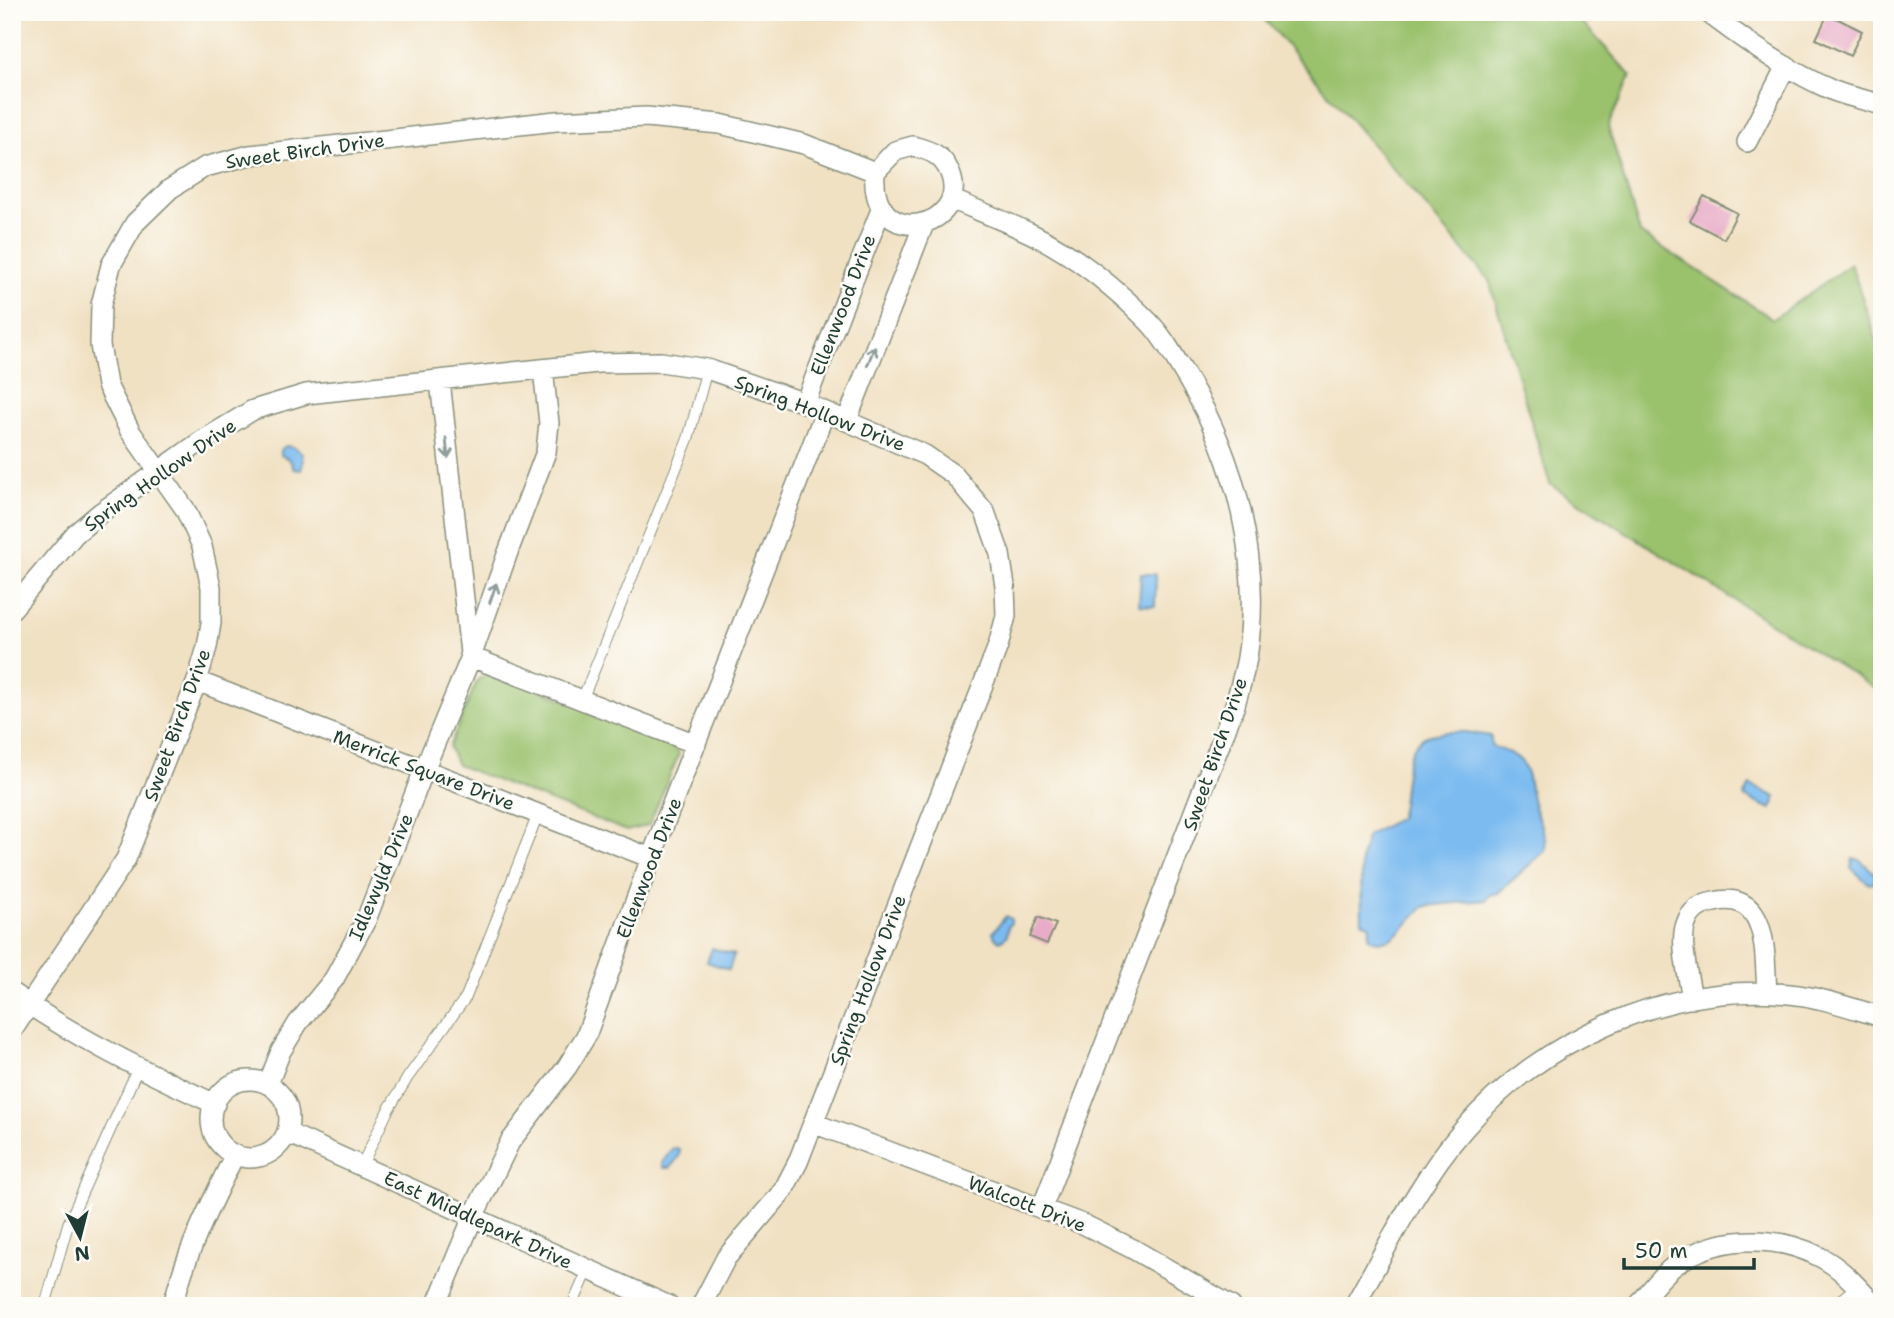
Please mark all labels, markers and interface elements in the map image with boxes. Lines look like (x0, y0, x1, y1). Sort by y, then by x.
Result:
street label: Sweet Birch Drive (224, 127, 386, 175)
street label: Ellenwood Drive (805, 231, 881, 379)
one-way arrow (866, 346, 879, 368)
street label: Spring Hollow Drive (731, 369, 909, 457)
street label: Spring Hollow Drive (79, 413, 241, 537)
one-way arrow (441, 437, 454, 459)
one-way arrow (488, 582, 501, 604)
street label: Sweet Birch Drive (138, 645, 216, 805)
street label: Sweet Birch Drive (1177, 674, 1253, 834)
street label: Merrick Square Drive (330, 724, 518, 816)
street label: Ellenwood Drive (611, 794, 687, 942)
street label: Idlewyld Drive (343, 810, 419, 944)
street label: Spring Hollow Drive (824, 891, 912, 1069)
street label: East Middlepark Drive (380, 1165, 576, 1275)
street label: Walcott Drive (964, 1170, 1090, 1238)
north arrow (46, 1202, 116, 1272)
scale bar (1624, 1227, 1754, 1271)
text: 50 m (1635, 1237, 1688, 1265)
text: N (73, 1240, 91, 1267)

